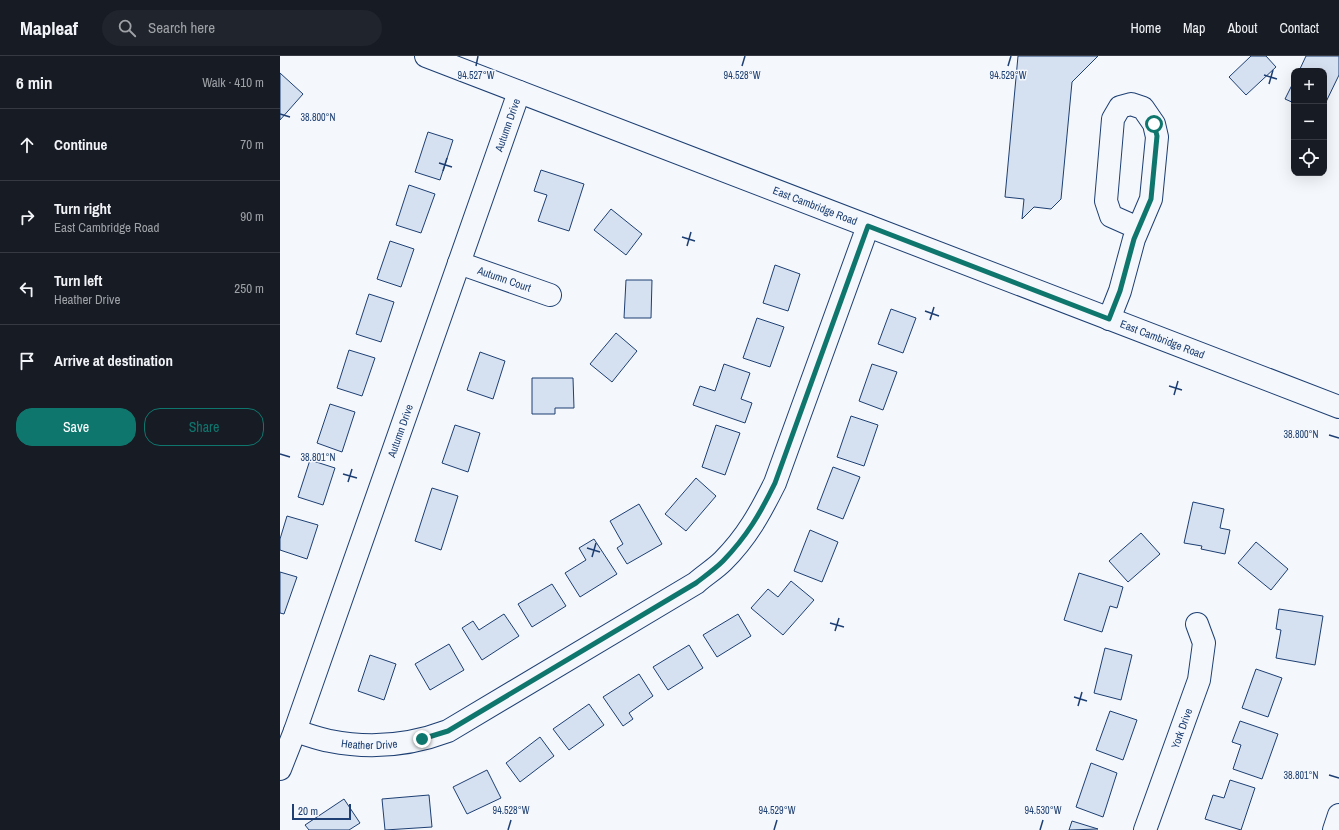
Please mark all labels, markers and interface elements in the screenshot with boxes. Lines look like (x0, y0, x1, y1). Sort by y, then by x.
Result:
search box (102, 10, 382, 46)
text: Mapleaf (20, 15, 78, 41)
icon: search (116, 17, 138, 39)
text: Search here (148, 17, 215, 38)
text: Home (1130, 19, 1161, 37)
text: Map (1183, 19, 1205, 37)
text: About (1227, 19, 1257, 37)
text: Contact (1279, 19, 1319, 37)
map controls (1291, 68, 1327, 176)
button: + (1291, 68, 1327, 104)
text: 94.527°W (458, 69, 495, 82)
text: 94.528°W (724, 69, 761, 82)
text: 94.529°W (990, 69, 1027, 82)
text: 6 min (16, 71, 52, 94)
text: Walk · 410 m (202, 74, 264, 91)
street label: Autumn Drive (491, 97, 523, 154)
button: − (1291, 104, 1327, 140)
text: 38.800°N (301, 111, 336, 124)
route start (1145, 115, 1163, 133)
icon: ahead (16, 134, 38, 156)
text: Continue (54, 134, 107, 155)
text: 70 m (240, 136, 264, 153)
button: locate (1291, 140, 1327, 176)
street label: East Cambridge Road (771, 183, 859, 228)
text: Turn right (54, 198, 111, 219)
icon: right (16, 206, 38, 228)
text: 90 m (240, 208, 264, 225)
text: East Cambridge Road (54, 219, 159, 236)
street label: Autumn Court (475, 263, 533, 295)
text: Turn left (54, 270, 102, 291)
icon: left (16, 278, 38, 300)
text: 250 m (234, 280, 264, 297)
text: Heather Drive (54, 291, 120, 308)
street label: East Cambridge Road (1118, 317, 1207, 362)
icon: arrive (16, 350, 38, 372)
text: Arrive at destination (54, 350, 173, 371)
street label: Autumn Drive (384, 402, 416, 460)
button: Save (16, 408, 136, 446)
button: Share (144, 408, 264, 446)
text: 38.800°N (1284, 428, 1319, 441)
text: 38.801°N (301, 451, 336, 464)
street label: York Drive (1168, 706, 1195, 751)
route end (413, 730, 431, 748)
street label: Heather Drive (340, 736, 398, 752)
text: 38.801°N (1284, 769, 1319, 782)
scale bar (292, 802, 351, 821)
text: 20 m (298, 804, 318, 818)
text: 94.528°W (493, 804, 530, 817)
text: 94.529°W (759, 804, 796, 817)
text: 94.530°W (1025, 804, 1062, 817)

